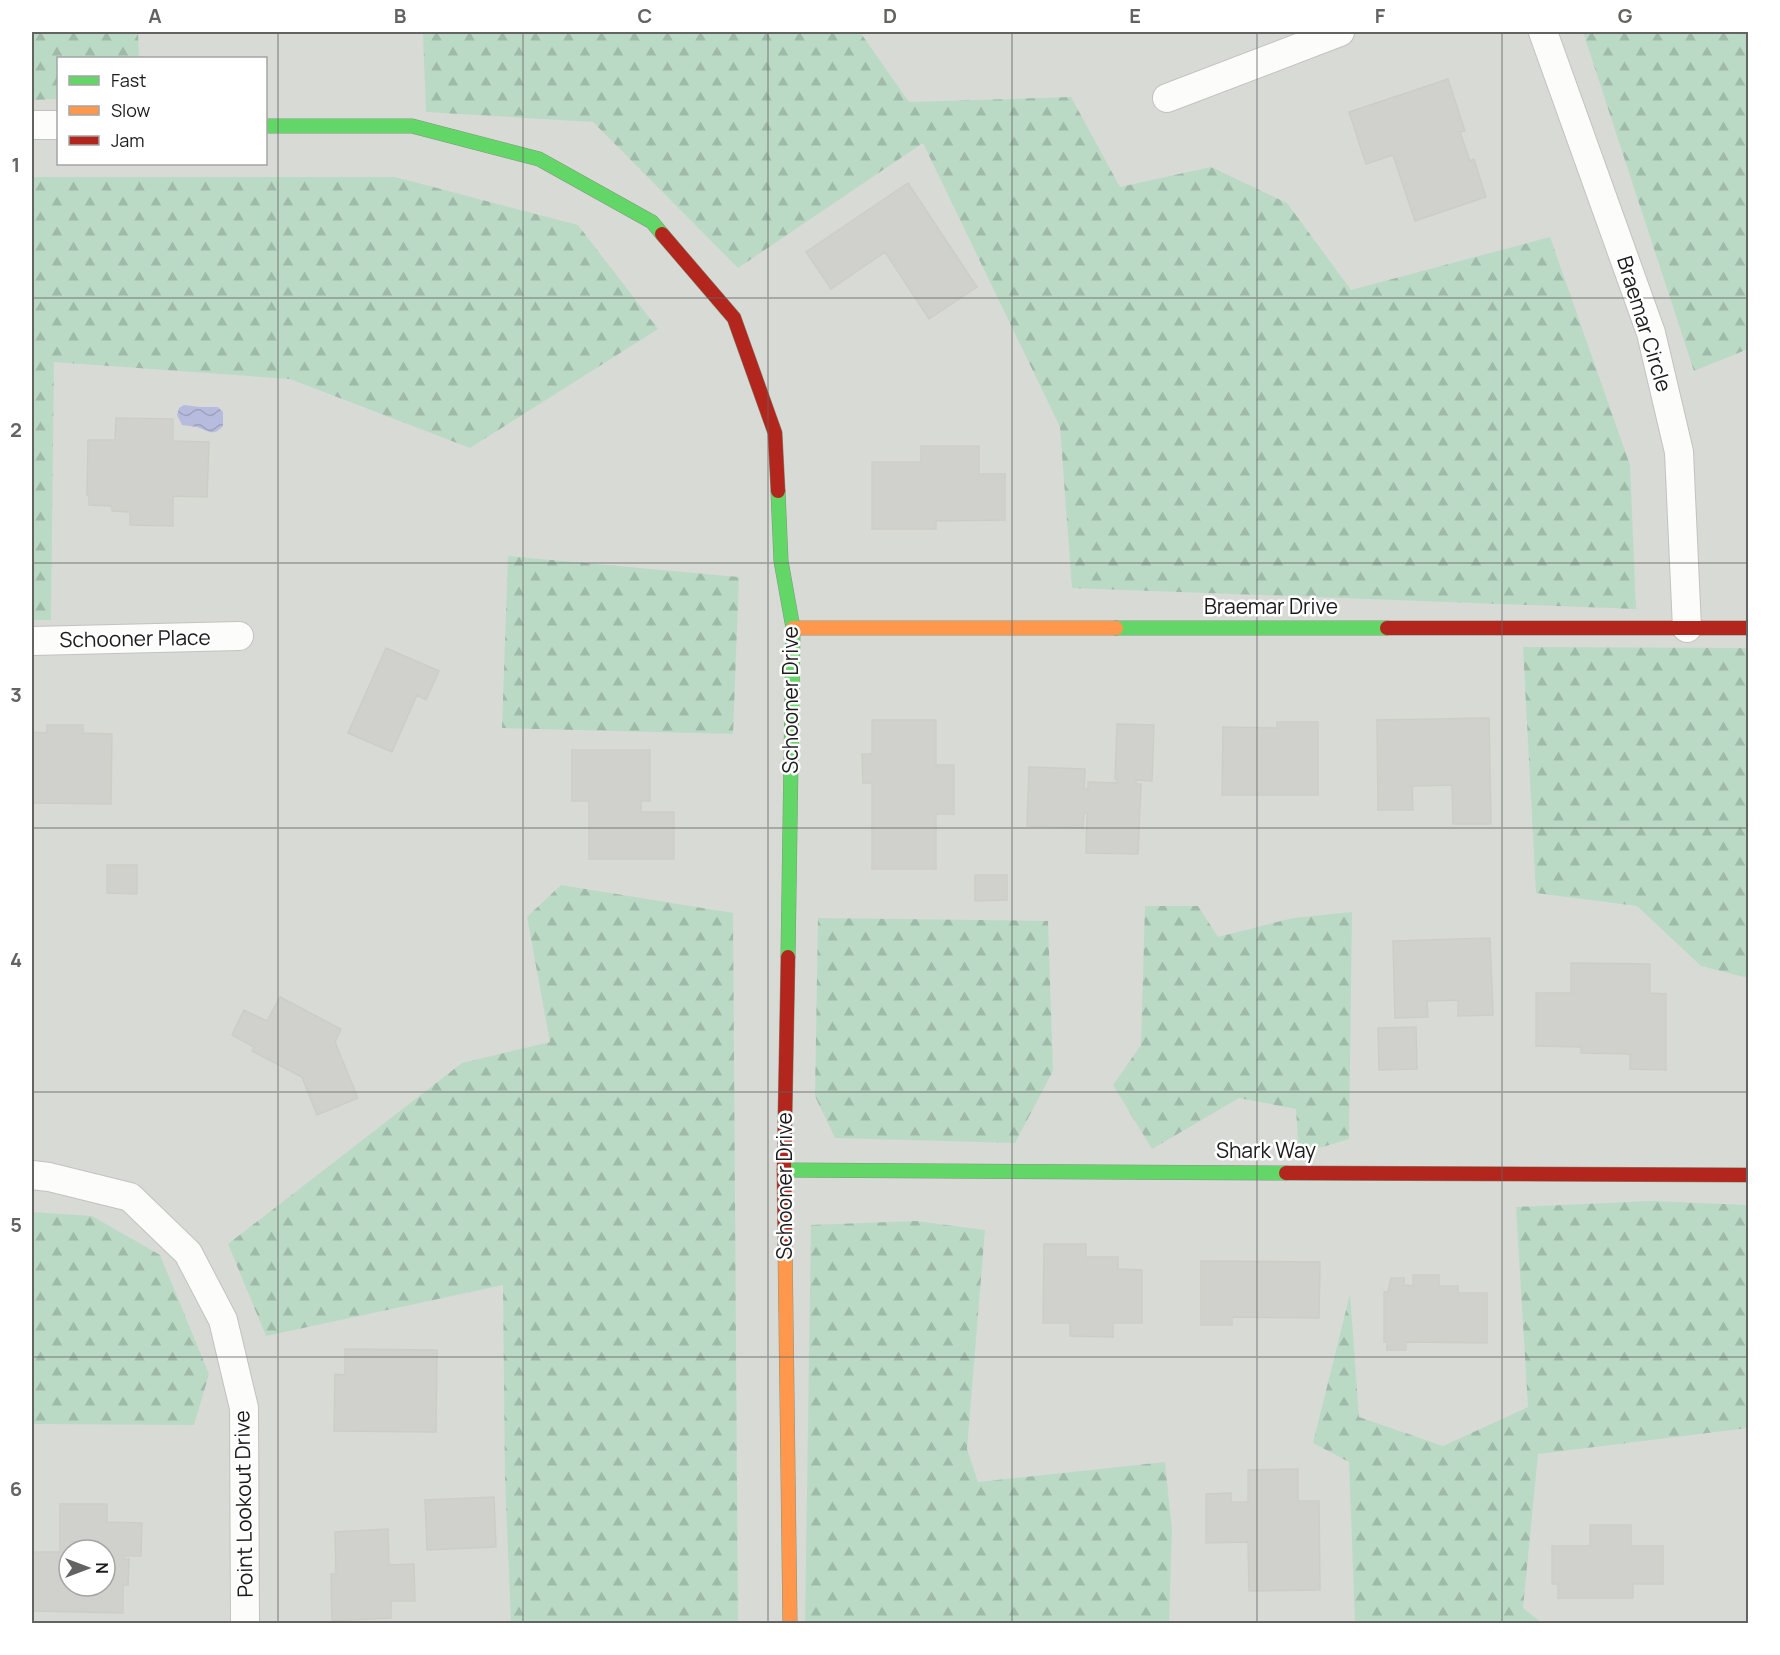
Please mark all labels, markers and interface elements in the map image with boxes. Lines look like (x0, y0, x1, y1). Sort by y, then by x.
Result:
text: A (148, 2, 162, 29)
text: B (394, 2, 407, 29)
text: C (638, 2, 652, 29)
text: D (883, 2, 897, 29)
text: E (1129, 2, 1141, 29)
text: F (1375, 2, 1386, 29)
text: G (1618, 2, 1633, 29)
legend (57, 57, 267, 165)
text: Fast (111, 68, 146, 92)
text: Slow (111, 98, 151, 122)
text: Jam (111, 128, 145, 152)
text: 1 (12, 151, 20, 178)
street label: Braemar Circle (1611, 252, 1679, 395)
text: 2 (10, 416, 22, 443)
street label: Braemar Drive (1204, 592, 1338, 620)
street label: Schooner Place (59, 623, 211, 653)
street label: Schooner Drive (776, 626, 804, 774)
text: 3 (10, 681, 22, 708)
text: 4 (10, 946, 22, 973)
street label: Schooner Drive (770, 1112, 798, 1260)
street label: Shark Way (1216, 1136, 1316, 1164)
text: 5 (10, 1211, 22, 1238)
street label: Point Lookout Drive (227, 1410, 259, 1598)
text: 6 (10, 1475, 22, 1502)
north arrow (57, 1538, 117, 1598)
text: N (91, 1562, 113, 1574)

